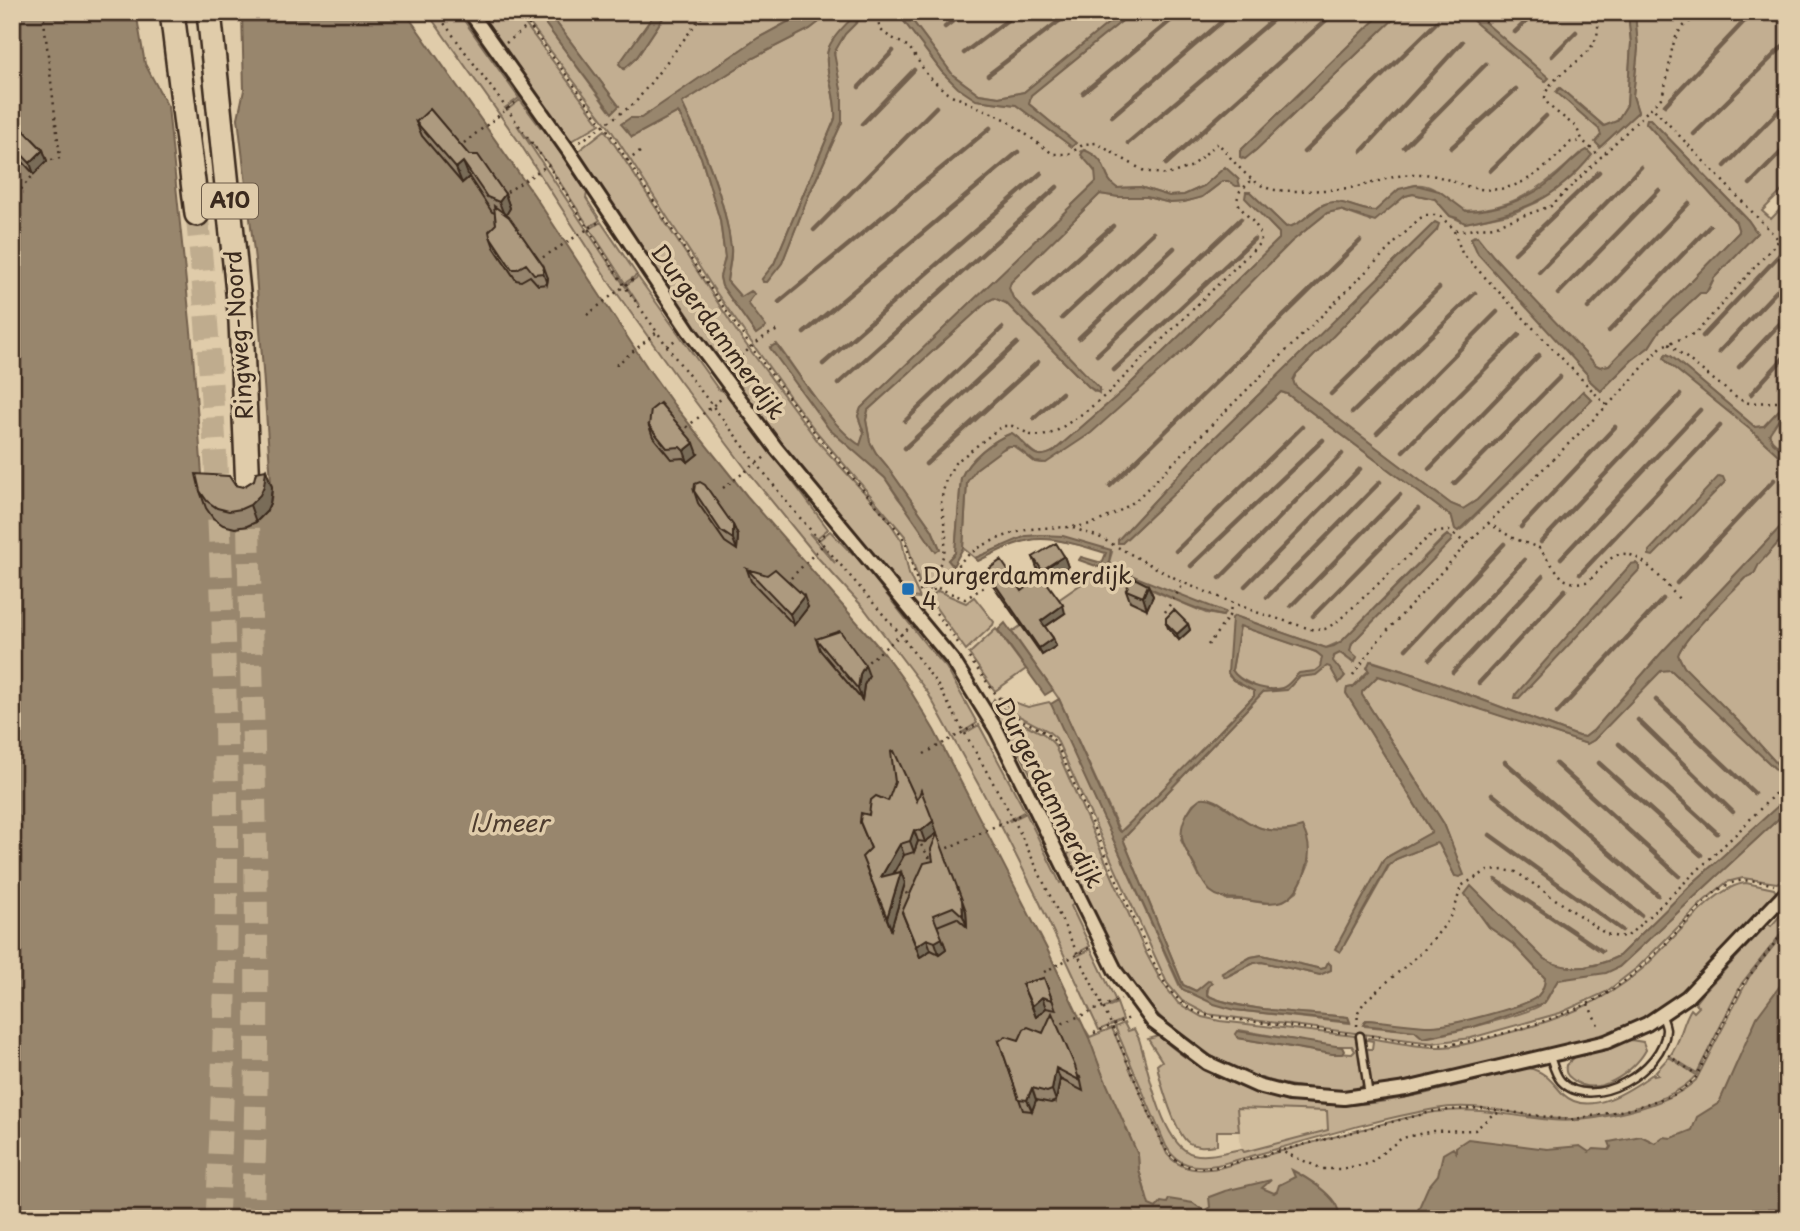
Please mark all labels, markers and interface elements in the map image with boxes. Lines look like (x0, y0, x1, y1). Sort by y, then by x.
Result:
road number: A10 (202, 184, 258, 218)
street label: Durgerdammerdijk (643, 236, 795, 426)
street label: Ringweg-Noord (214, 249, 261, 421)
place label: Durgerdammerdijk 4 (922, 557, 1132, 618)
marker: Durgerdammerdijk 4 (900, 581, 916, 597)
street label: Durgerdammerdijk (987, 691, 1114, 894)
water label: IJmeer (470, 804, 552, 840)

